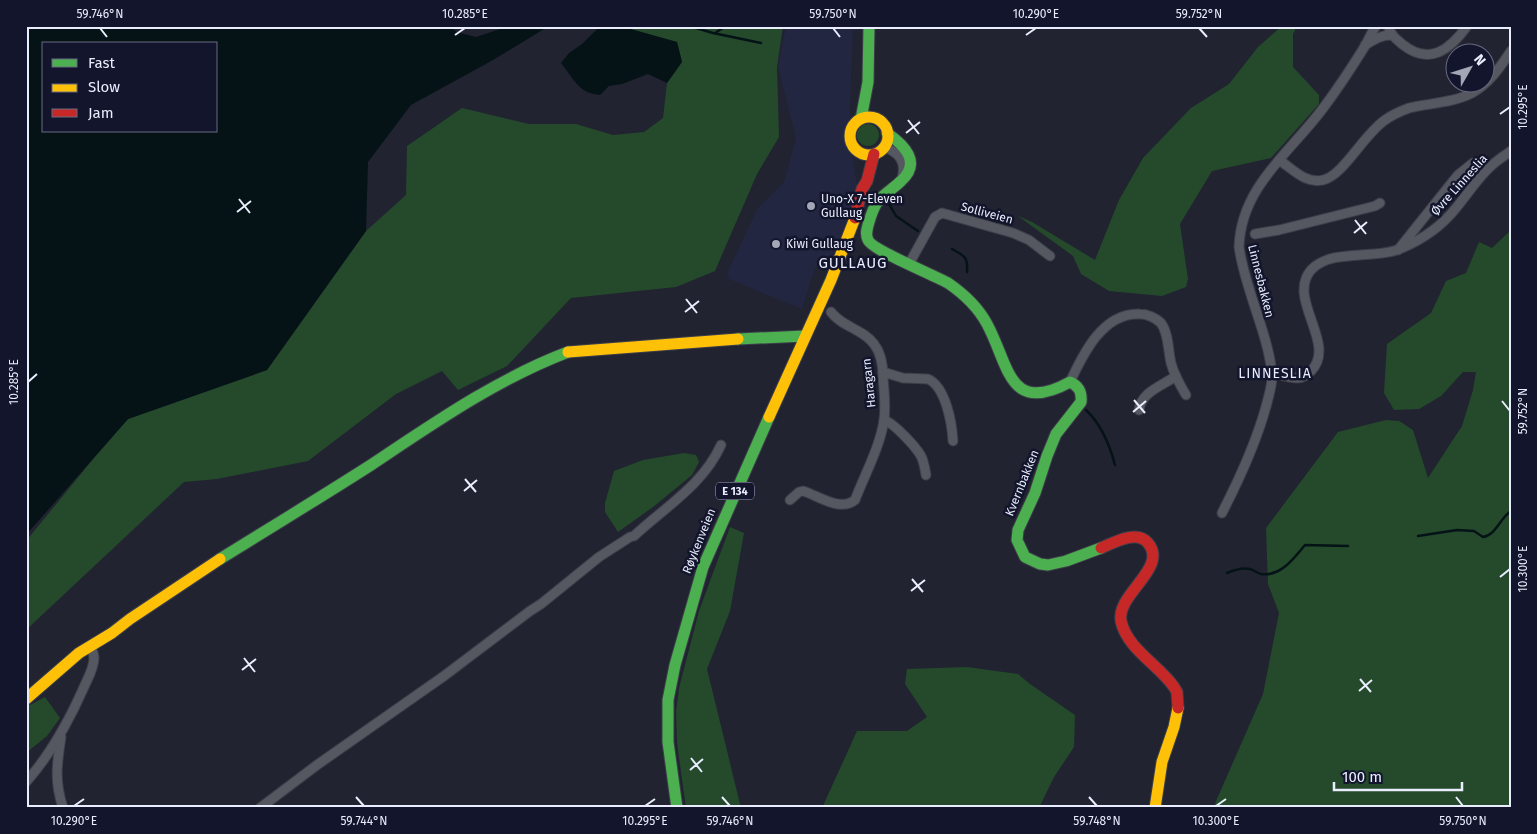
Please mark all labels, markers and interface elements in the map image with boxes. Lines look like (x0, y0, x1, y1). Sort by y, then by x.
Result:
text: 59.746°N (77, 7, 124, 21)
text: 10.285°E (442, 7, 488, 21)
text: 59.750°N (809, 7, 857, 21)
text: 10.290°E (1013, 7, 1059, 21)
text: 59.752°N (1176, 7, 1222, 21)
legend (42, 42, 218, 132)
north arrow (1444, 42, 1494, 92)
text: N (1470, 51, 1489, 69)
text: Fast (88, 54, 115, 72)
text: Slow (88, 78, 120, 96)
text: 10.295°E (1516, 84, 1530, 130)
text: Jam (88, 104, 114, 122)
street label: Øvre Linneslia (1428, 152, 1490, 218)
place label: Uno-X 7-Eleven Gullaug (821, 192, 903, 220)
street label: Solliveien (959, 199, 1015, 227)
marker: Uno-X 7-Eleven Gullaug (805, 200, 817, 212)
place label: Kiwi Gullaug (786, 237, 854, 251)
marker: Kiwi Gullaug (770, 238, 782, 250)
street label: Linnesbakken (1245, 243, 1277, 319)
district label: GULLAUG (818, 254, 888, 272)
street label: Haragarn (859, 358, 879, 408)
text: 10.285°E (7, 359, 21, 405)
district label: LINNESLIA (1238, 365, 1312, 382)
text: 59.752°N (1516, 388, 1530, 434)
street label: Kvernbakken (1002, 448, 1042, 518)
road number: E 134 (716, 482, 754, 500)
street label: Røykenveien (680, 506, 718, 576)
text: 10.300°E (1516, 546, 1530, 592)
scale bar (1334, 759, 1462, 791)
text: 100 m (1342, 768, 1382, 786)
text: 10.290°E (51, 814, 97, 828)
text: 59.744°N (340, 814, 388, 828)
text: 10.295°E (622, 814, 668, 828)
text: 59.746°N (707, 814, 754, 828)
text: 59.748°N (1073, 814, 1121, 828)
text: 10.300°E (1193, 814, 1239, 828)
text: 59.750°N (1439, 814, 1487, 828)

